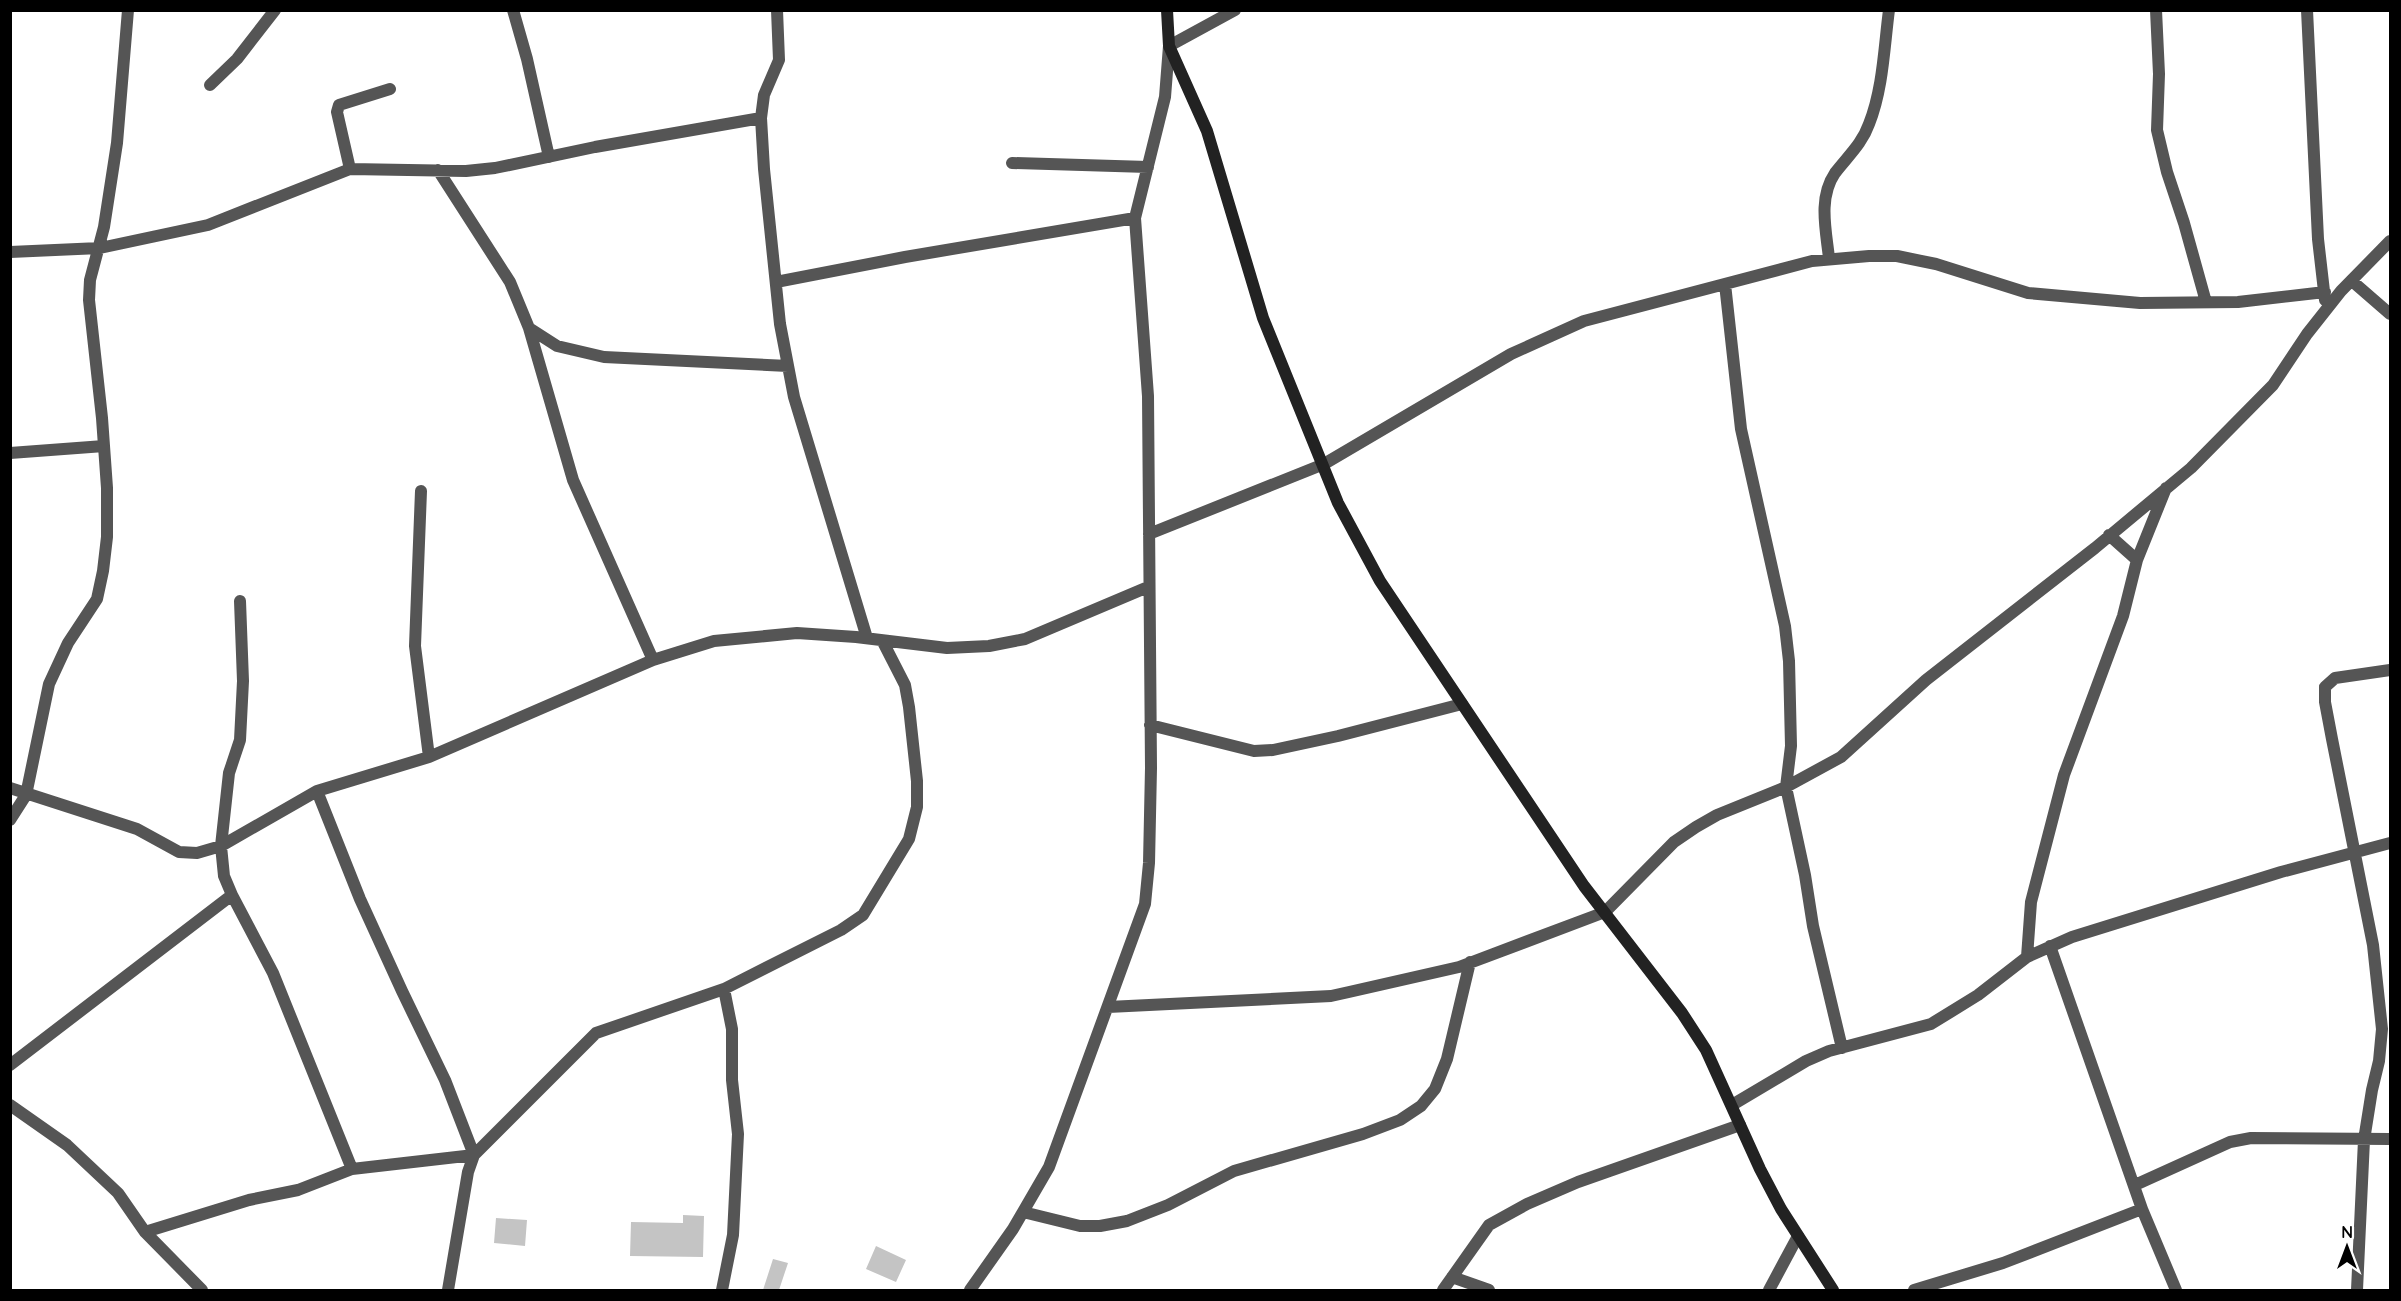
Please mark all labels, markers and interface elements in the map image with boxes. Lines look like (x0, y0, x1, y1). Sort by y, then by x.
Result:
north arrow (2317, 1217, 2377, 1277)
text: N (2341, 1222, 2353, 1242)

